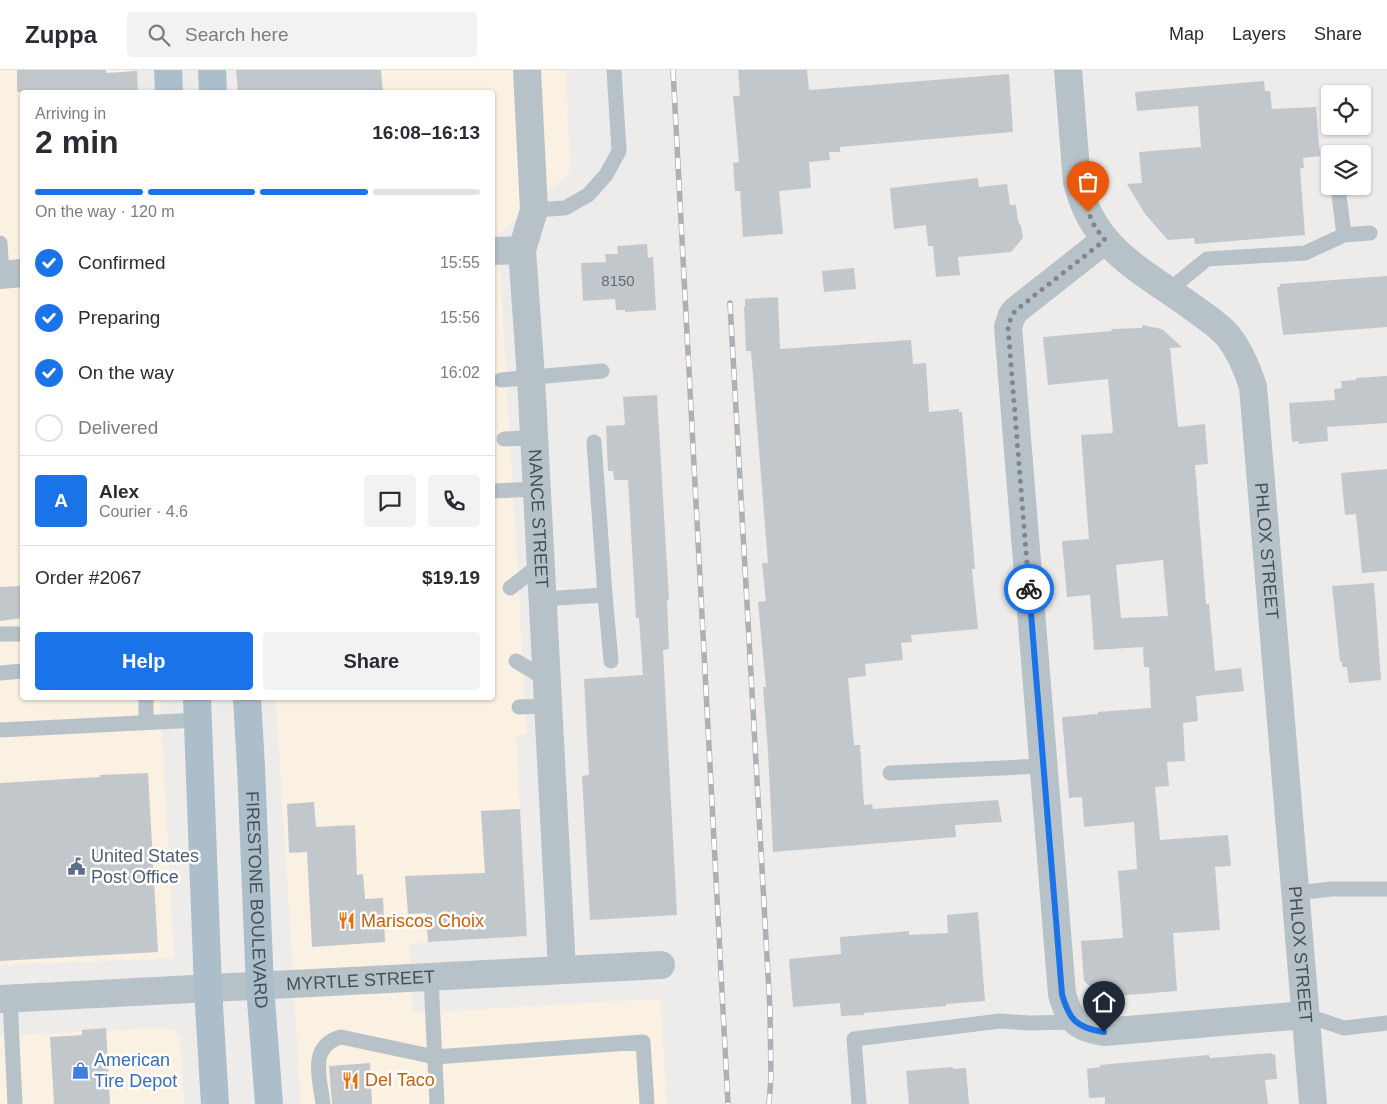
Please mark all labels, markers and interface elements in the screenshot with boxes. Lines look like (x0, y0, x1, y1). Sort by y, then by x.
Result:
search box (127, 12, 477, 57)
text: Zuppa (25, 21, 97, 48)
icon: search (145, 21, 173, 49)
text: Search here (185, 24, 289, 45)
text: Map (1169, 24, 1204, 44)
text: Layers (1232, 24, 1286, 44)
text: Share (1314, 24, 1362, 44)
map controls (1321, 85, 1371, 195)
button: locate (1321, 85, 1371, 135)
text: Arriving in (35, 105, 106, 122)
text: 16:08–16:13 (372, 122, 480, 143)
text: 2 min (35, 124, 119, 160)
button: layers (1321, 145, 1371, 195)
pin (1067, 161, 1109, 212)
icon: bag (1074, 168, 1102, 196)
text: On the way · 120 m (35, 203, 175, 220)
icon: check (35, 249, 63, 277)
text: Confirmed (78, 252, 166, 273)
text: 15:55 (440, 254, 480, 271)
house number: 8150 (601, 272, 635, 289)
icon: check (35, 304, 63, 332)
text: Preparing (78, 307, 160, 328)
text: 15:56 (440, 309, 480, 326)
icon: check (35, 359, 63, 387)
text: On the way (78, 362, 174, 383)
text: 16:02 (440, 364, 480, 381)
text: Delivered (78, 417, 158, 438)
street label: NANCE STREET (525, 449, 552, 589)
button: chat (364, 475, 416, 527)
button: phone (428, 475, 480, 527)
text: Alex (99, 481, 139, 502)
street label: PHLOX STREET (1251, 482, 1282, 620)
text: A (54, 490, 68, 511)
text: Courier · 4.6 (99, 503, 188, 520)
courier (1004, 564, 1054, 614)
text: Order #2067 (35, 567, 142, 588)
text: $19.19 (422, 567, 480, 588)
icon: bike (1015, 575, 1043, 603)
button: Help (35, 632, 253, 690)
button: Share (263, 632, 480, 690)
street label: FIRESTONE BOULEVARD (242, 791, 272, 1009)
place label: United States Post Office (91, 846, 199, 887)
public building icon: United States Post Office (67, 856, 87, 876)
street label: PHLOX STREET (1285, 885, 1316, 1024)
restaurant icon: Mariscos Choix (337, 911, 357, 931)
place label: Mariscos Choix (361, 911, 484, 931)
street label: MYRTLE STREET (286, 967, 435, 994)
pin (1083, 981, 1125, 1032)
icon: home (1090, 988, 1118, 1016)
place label: American Tire Depot (94, 1050, 177, 1091)
shop icon: American Tire Depot (70, 1060, 90, 1080)
restaurant icon: Del Taco (341, 1070, 361, 1090)
place label: Del Taco (365, 1070, 435, 1090)

